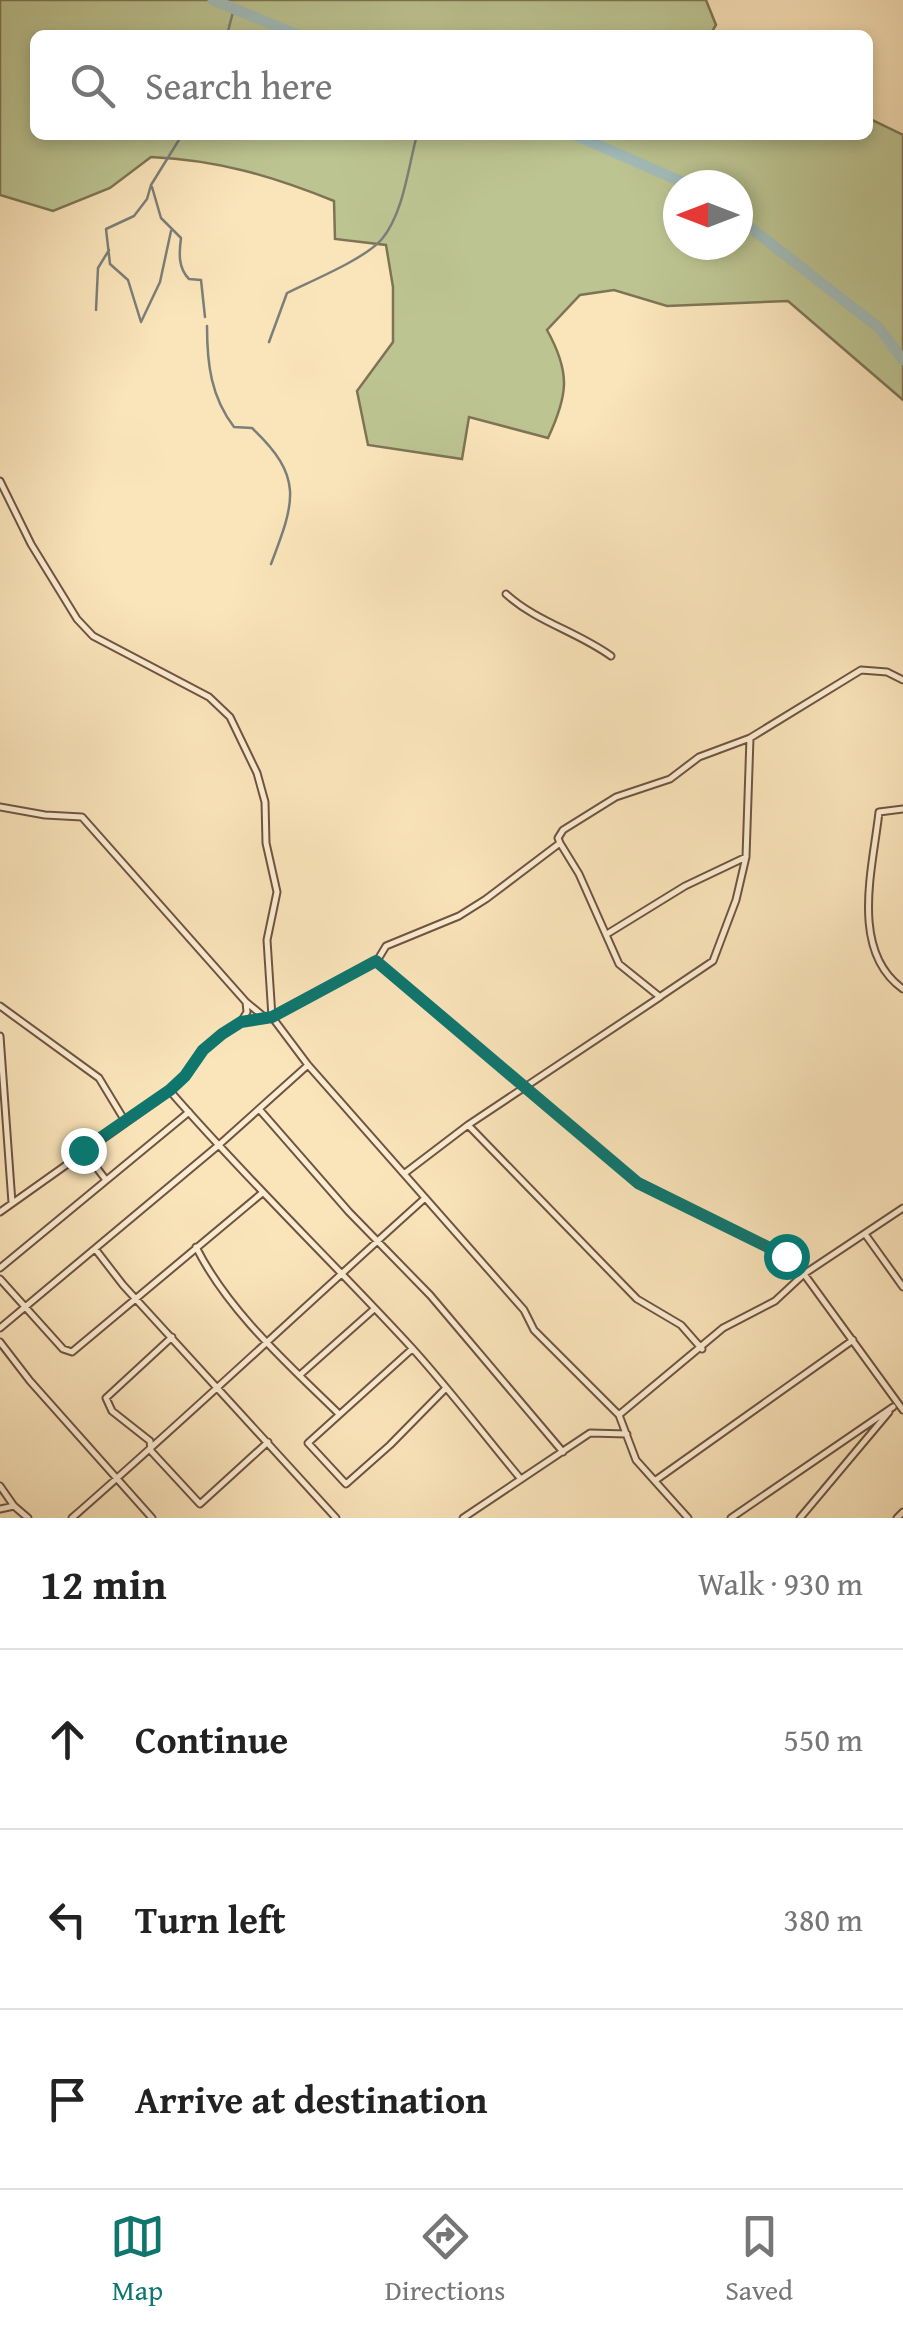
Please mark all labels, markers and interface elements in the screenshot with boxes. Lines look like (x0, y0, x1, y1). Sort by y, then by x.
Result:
search box (30, 30, 873, 140)
text: Search here (145, 57, 333, 113)
icon: search (65, 58, 120, 113)
north arrow (663, 170, 753, 260)
route end (61, 1128, 107, 1174)
route start (764, 1234, 810, 1280)
text: 12 min (40, 1553, 167, 1614)
text: Walk · 930 m (698, 1560, 863, 1607)
text: Continue (135, 1711, 288, 1767)
icon: ahead (40, 1712, 95, 1767)
text: 550 m (784, 1716, 863, 1763)
text: Turn left (135, 1891, 286, 1947)
icon: left (40, 1892, 95, 1947)
text: 380 m (784, 1896, 863, 1943)
text: Arrive at destination (135, 2071, 488, 2127)
icon: arrive (40, 2072, 95, 2127)
tab: Map (110, 2209, 165, 2310)
tab: Directions (385, 2209, 505, 2310)
tab: Saved (725, 2209, 793, 2310)

